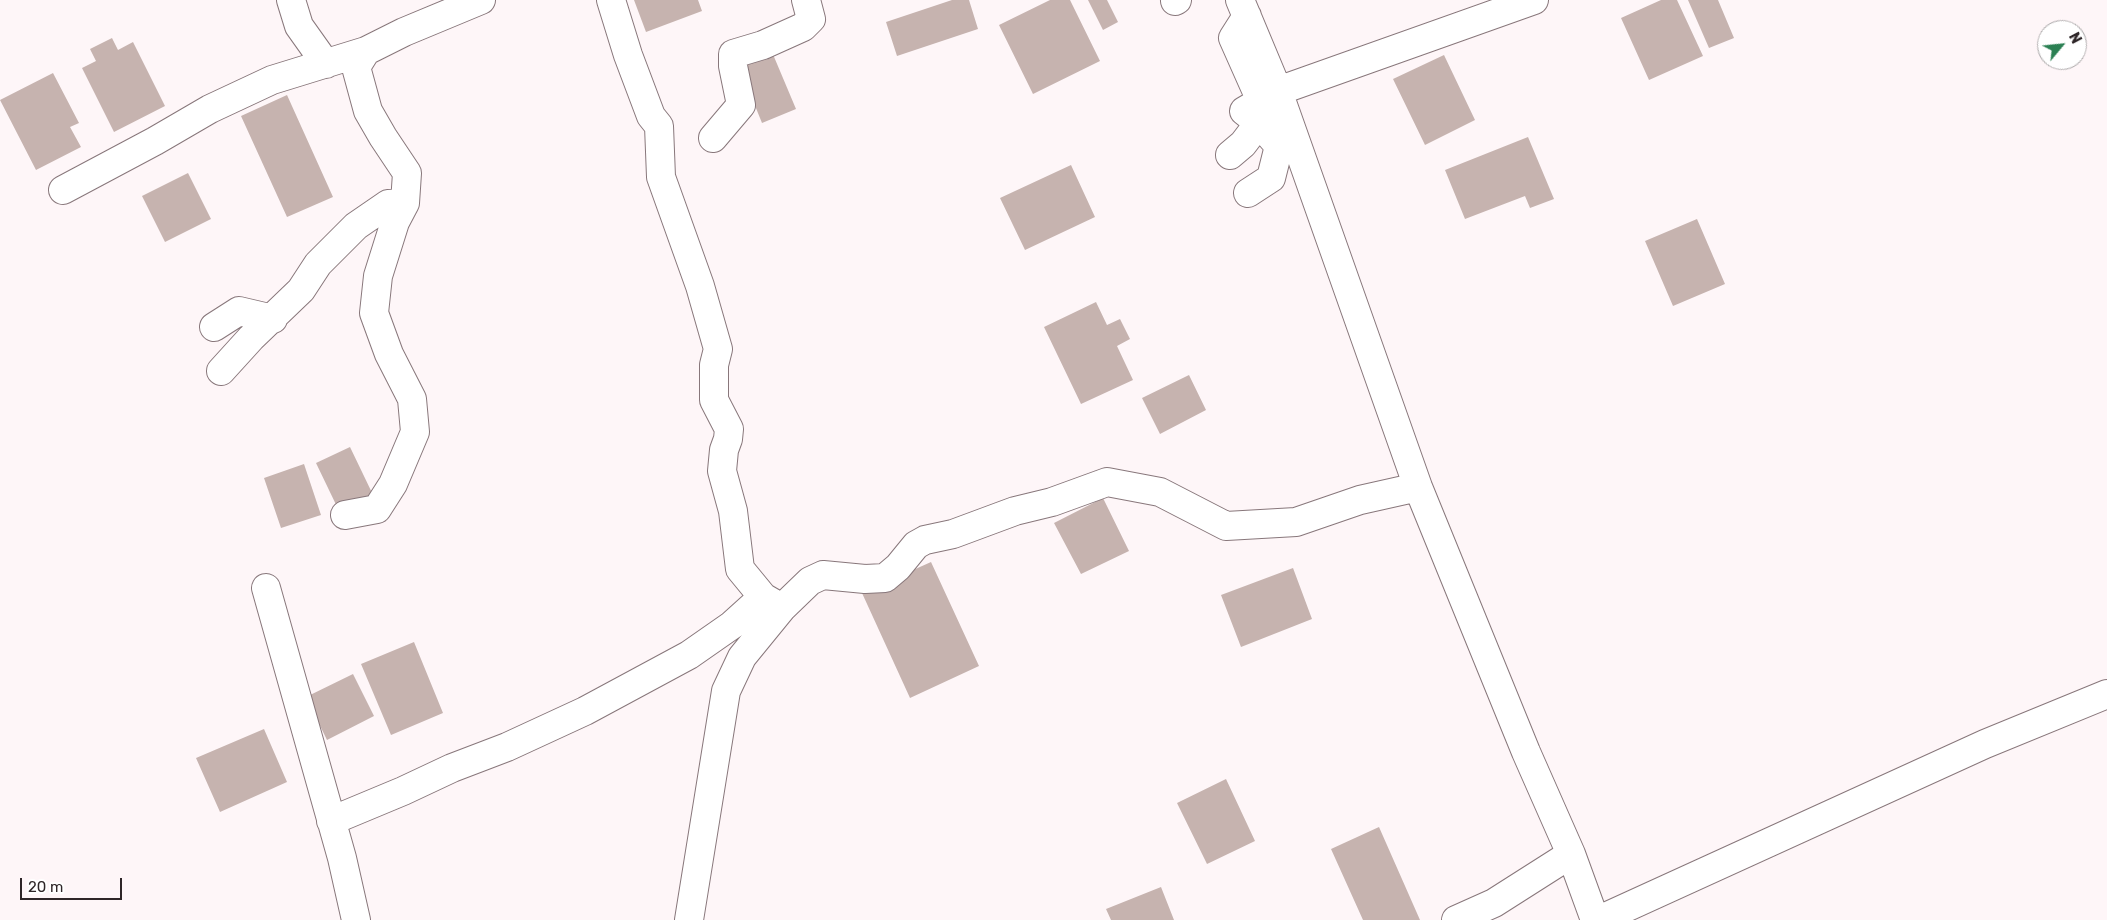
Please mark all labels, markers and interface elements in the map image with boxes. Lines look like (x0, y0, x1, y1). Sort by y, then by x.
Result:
north arrow (2037, 20, 2087, 70)
text: N (2065, 30, 2085, 47)
scale bar (22, 868, 125, 900)
text: 20 m (28, 878, 63, 896)

